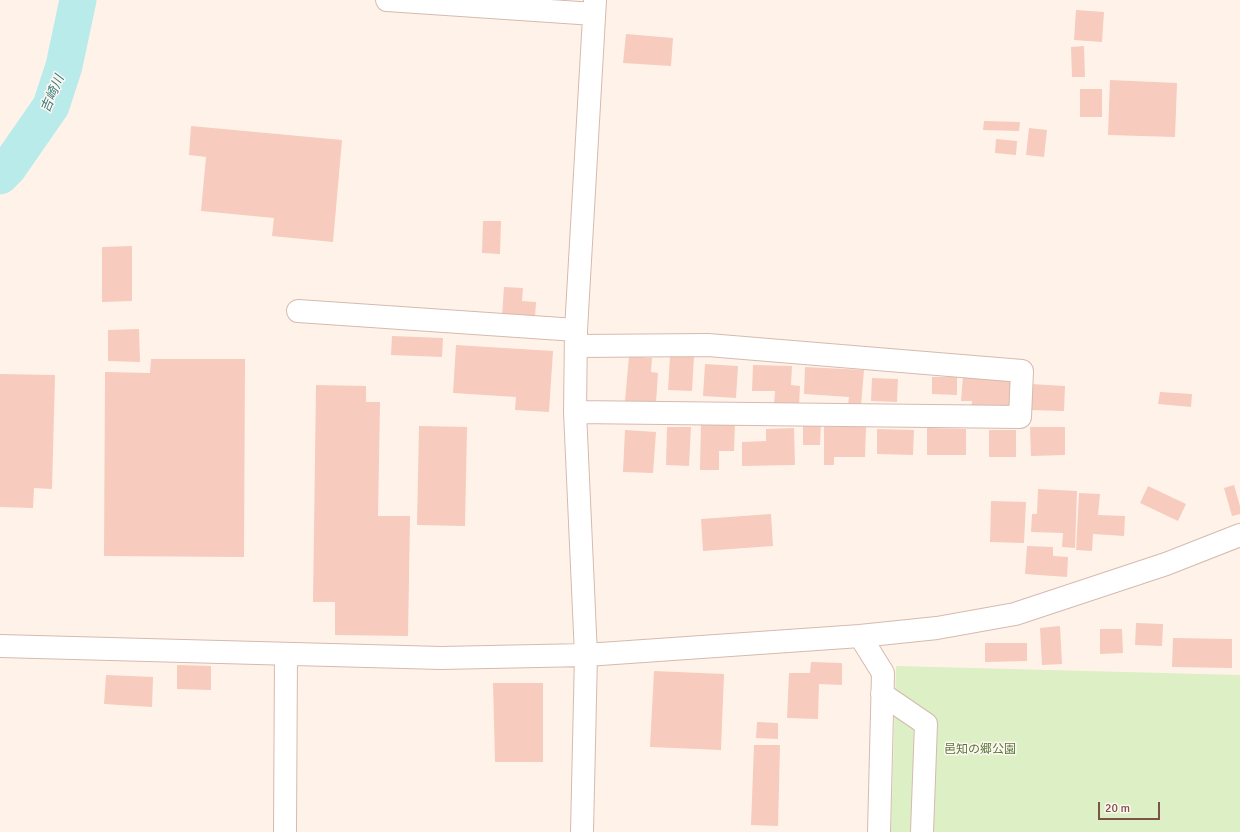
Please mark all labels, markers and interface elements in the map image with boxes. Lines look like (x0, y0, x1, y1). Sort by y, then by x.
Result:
water label: 吉崎川 (38, 73, 68, 115)
park label: 邑知の郷公園 (944, 743, 1016, 757)
scale bar (1100, 794, 1162, 820)
text: 20 m (1105, 801, 1130, 816)

